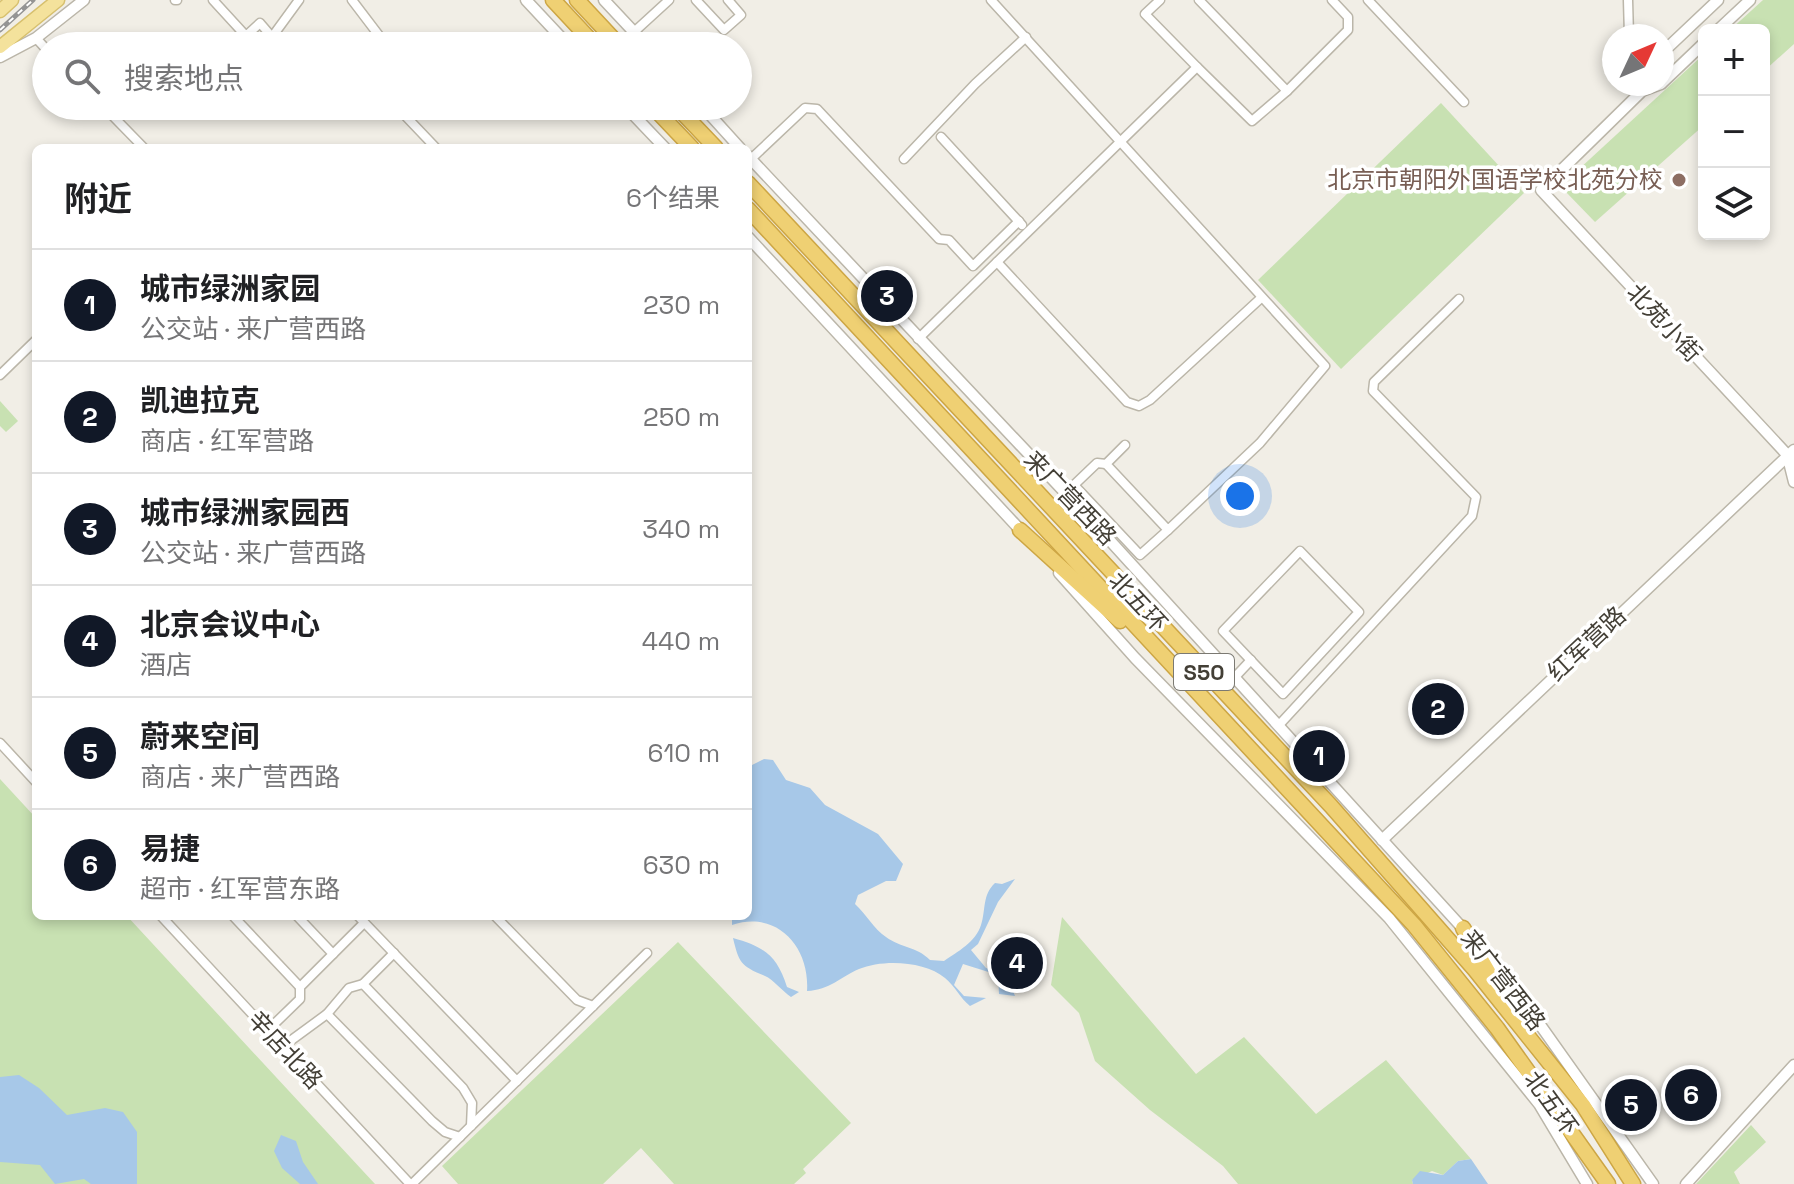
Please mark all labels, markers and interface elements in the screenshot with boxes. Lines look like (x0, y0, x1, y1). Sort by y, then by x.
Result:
north arrow (1602, 24, 1674, 96)
map controls (1698, 24, 1770, 240)
button: + (1698, 24, 1770, 96)
search box (32, 32, 752, 120)
icon: search (60, 54, 104, 98)
text: 搜索地点 (124, 59, 244, 98)
button: − (1698, 96, 1770, 168)
place label: 北京市朝阳外国语学校北苑分校 (1327, 164, 1663, 195)
button: layers (1698, 168, 1770, 240)
marker: 北京市朝阳外国语学校北苑分校 (1670, 171, 1688, 189)
text: 附近 (64, 178, 132, 221)
text: 6个结果 (626, 181, 720, 215)
pin: 3 (861, 266, 913, 326)
text: 城市绿洲家园 (140, 269, 320, 308)
street label: 北苑小街 (1620, 277, 1708, 368)
text: 1 (84, 288, 96, 322)
text: 230 m (643, 288, 720, 322)
text: 公交站 · 来广营西路 (140, 312, 366, 346)
text: 凯迪拉克 (140, 381, 260, 420)
text: 2 (82, 400, 98, 434)
text: 250 m (643, 400, 720, 434)
text: 商店 · 红军营路 (140, 424, 314, 458)
street label: 来广营西路 (1018, 444, 1123, 552)
your location (1220, 476, 1260, 516)
text: 城市绿洲家园西 (140, 493, 350, 532)
text: 3 (82, 512, 98, 546)
text: 340 m (642, 512, 720, 546)
text: 公交站 · 来广营西路 (140, 536, 366, 570)
street label: 北五环 (1102, 565, 1174, 639)
street label: 红军营路 (1541, 600, 1632, 688)
text: 北京会议中心 (140, 605, 320, 644)
text: 4 (82, 624, 98, 658)
text: 440 m (642, 624, 720, 658)
text: 酒店 (140, 648, 192, 682)
road number: S50 (1174, 654, 1234, 690)
pin: 2 (1412, 679, 1464, 739)
text: 蔚来空间 (140, 717, 260, 756)
pin: 1 (1293, 726, 1345, 786)
text: 5 (82, 736, 98, 770)
text: 610 m (648, 736, 720, 770)
text: 商店 · 来广营西路 (140, 760, 340, 794)
text: 易捷 (140, 829, 200, 868)
text: 6 (82, 848, 98, 882)
text: 630 m (643, 848, 720, 882)
text: 超市 · 红军营东路 (140, 872, 340, 906)
street label: 来广营西路 (1454, 923, 1553, 1037)
pin: 4 (991, 933, 1043, 993)
street label: 辛店北路 (241, 1004, 329, 1095)
street label: 北五环 (1518, 1064, 1585, 1141)
pin: 6 (1665, 1065, 1717, 1125)
pin: 5 (1605, 1075, 1657, 1135)

